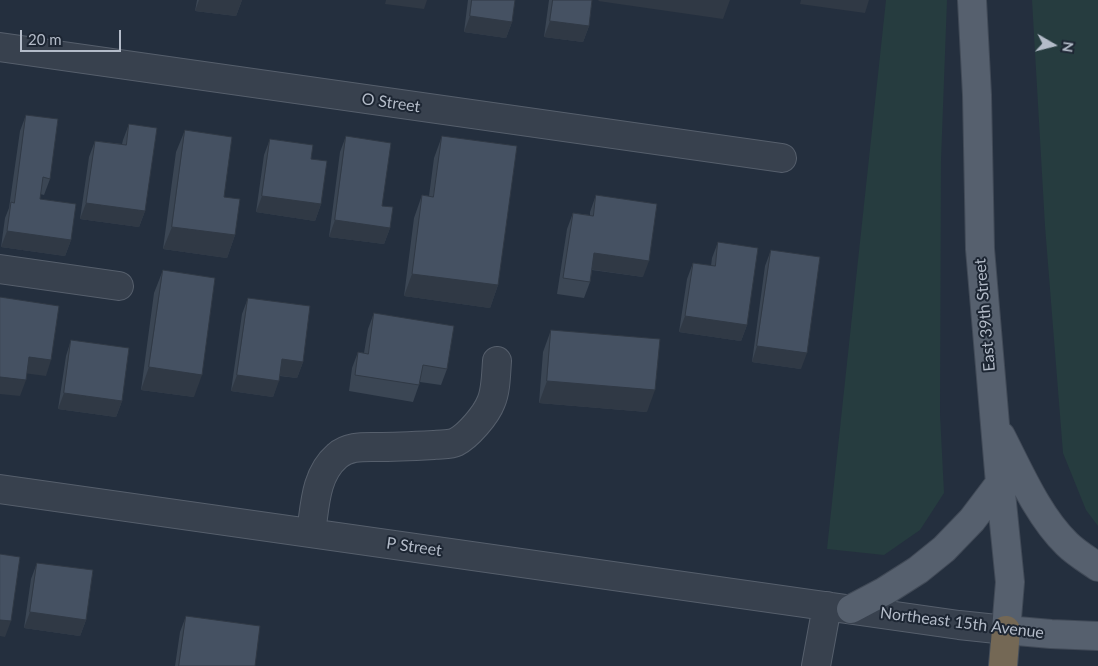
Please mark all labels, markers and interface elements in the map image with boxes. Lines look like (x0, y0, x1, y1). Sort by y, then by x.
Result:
scale bar (22, 20, 124, 52)
north arrow (1028, 20, 1078, 70)
text: 20 m (28, 30, 62, 48)
text: N (1059, 41, 1078, 54)
street label: O Street (360, 89, 422, 117)
street label: East 39th Street (970, 258, 1000, 372)
street label: P Street (385, 534, 443, 560)
street label: Northeast 15th Avenue (879, 603, 1045, 643)

